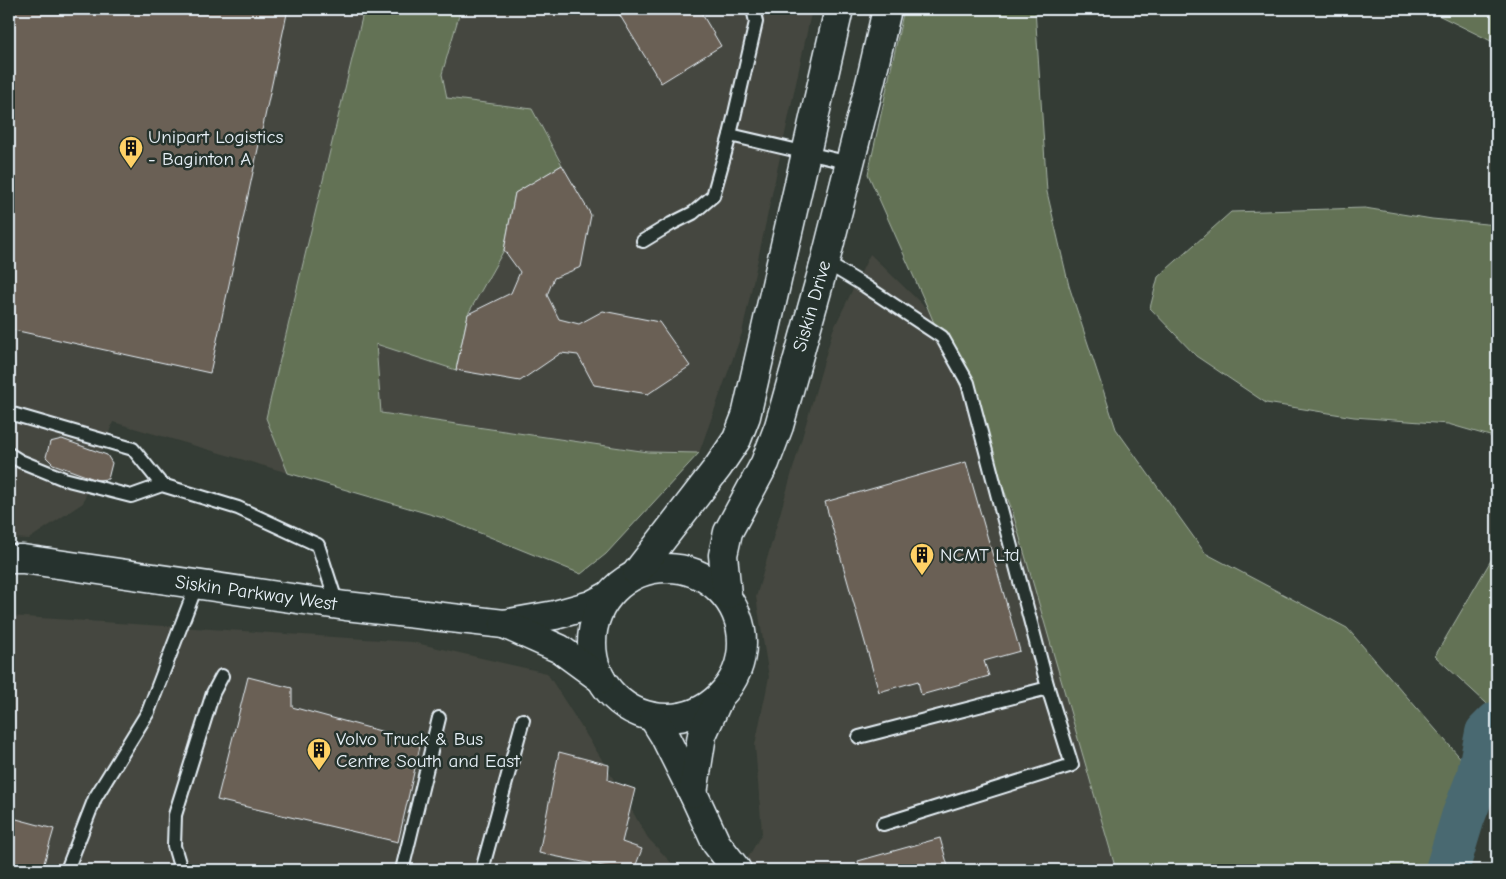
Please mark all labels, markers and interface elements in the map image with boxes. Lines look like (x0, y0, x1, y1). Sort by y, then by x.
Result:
place label: Unipart Logistics - Baginton A (148, 126, 284, 170)
building icon: Unipart Logistics - Baginton A (118, 135, 144, 169)
street label: Siskin Drive (788, 258, 836, 354)
building icon: NCMT Ltd (909, 542, 935, 576)
place label: NCMT Ltd (940, 544, 1020, 566)
street label: Siskin Parkway West (174, 571, 339, 615)
place label: Volvo Truck & Bus Centre South and East (336, 728, 520, 772)
building icon: Volvo Truck & Bus Centre South and East (306, 737, 332, 771)

